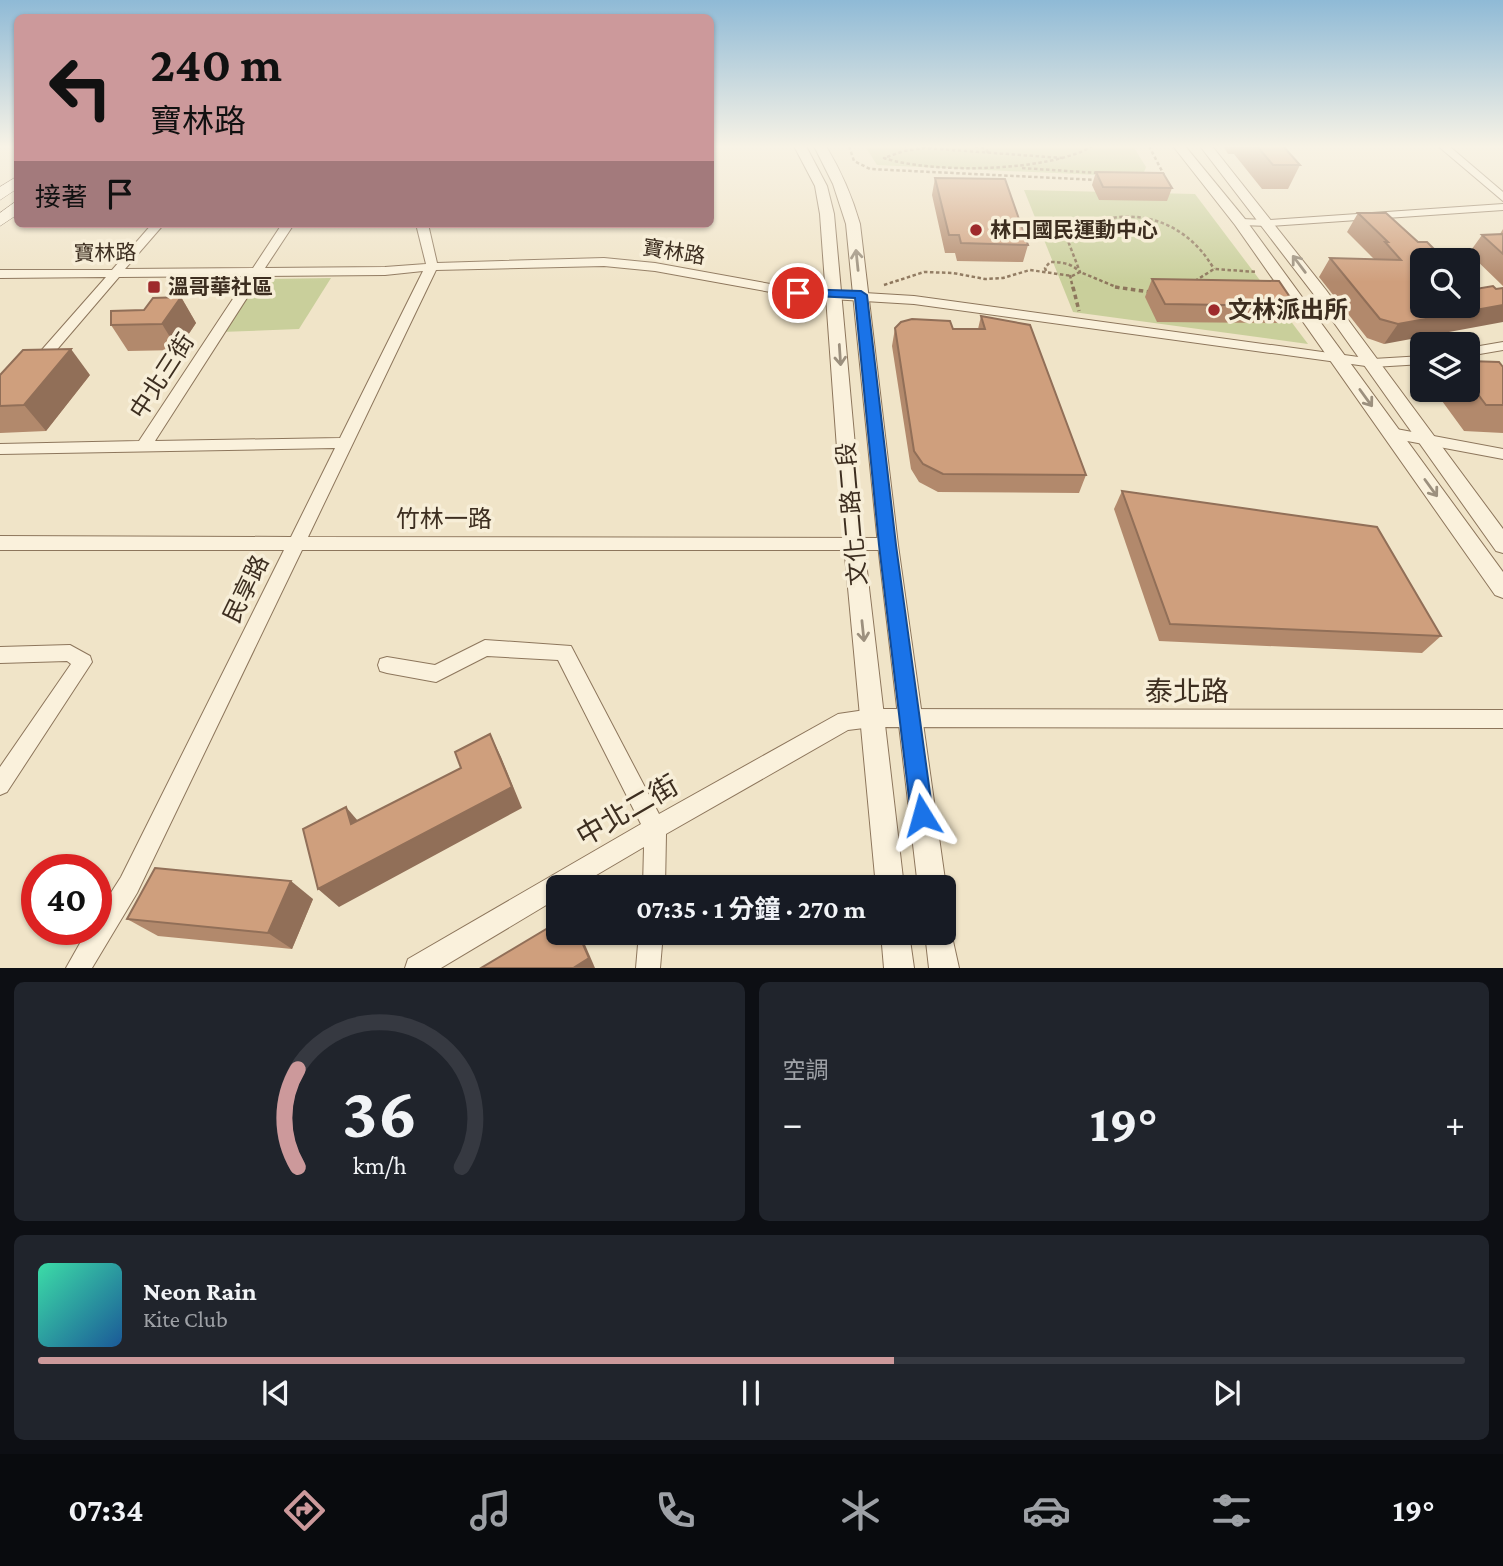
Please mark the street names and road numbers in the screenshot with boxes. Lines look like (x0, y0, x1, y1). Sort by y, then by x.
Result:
street label: 寶林路 (641, 235, 707, 269)
street label: 寶林路 (73, 240, 137, 266)
street label: 中北三街 (124, 328, 199, 423)
street label: 文化二路二段 (832, 441, 871, 587)
street label: 竹林一路 (396, 505, 492, 532)
street label: 民享路 (218, 551, 273, 627)
street label: 泰北路 (1145, 676, 1229, 707)
street label: 中北二街 (571, 769, 684, 852)

